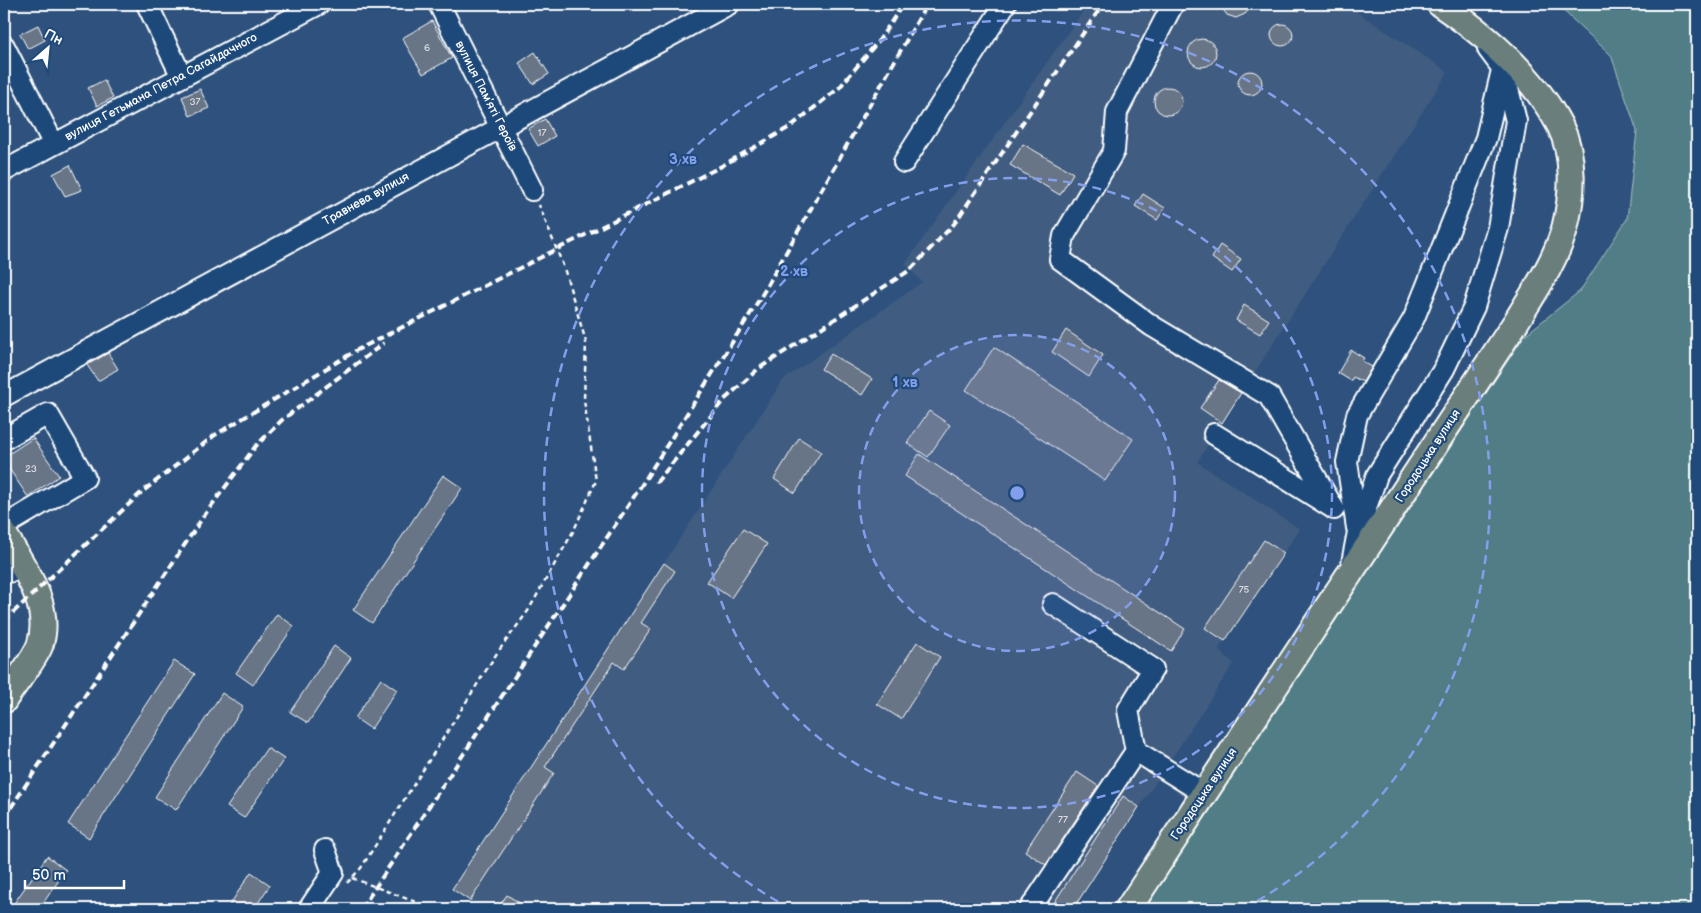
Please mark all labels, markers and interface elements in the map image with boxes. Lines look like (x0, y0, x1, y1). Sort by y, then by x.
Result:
north arrow (22, 22, 72, 72)
text: Пн (41, 25, 66, 49)
street label: вулиця Гетьмана Петра Сагайдачного (62, 30, 260, 144)
street label: вулиця Памʼяті Героїв (452, 38, 521, 154)
house number: 6 (424, 42, 430, 54)
house number: 37 (189, 96, 201, 108)
house number: 17 (538, 127, 546, 139)
text: 3 хв (669, 150, 697, 169)
street label: Травнева вулиця (320, 169, 412, 229)
text: 2 хв (780, 262, 808, 281)
text: 1 хв (892, 373, 918, 392)
street label: Городоцька вулиця (1392, 406, 1464, 505)
house number: 23 (25, 463, 37, 475)
centre of rings (1008, 484, 1026, 502)
house number: 75 (1239, 584, 1250, 596)
street label: Городоцька вулиця (1168, 745, 1241, 843)
house number: 77 (1058, 814, 1068, 826)
scale bar (25, 858, 124, 890)
text: 50 m (32, 866, 66, 885)

